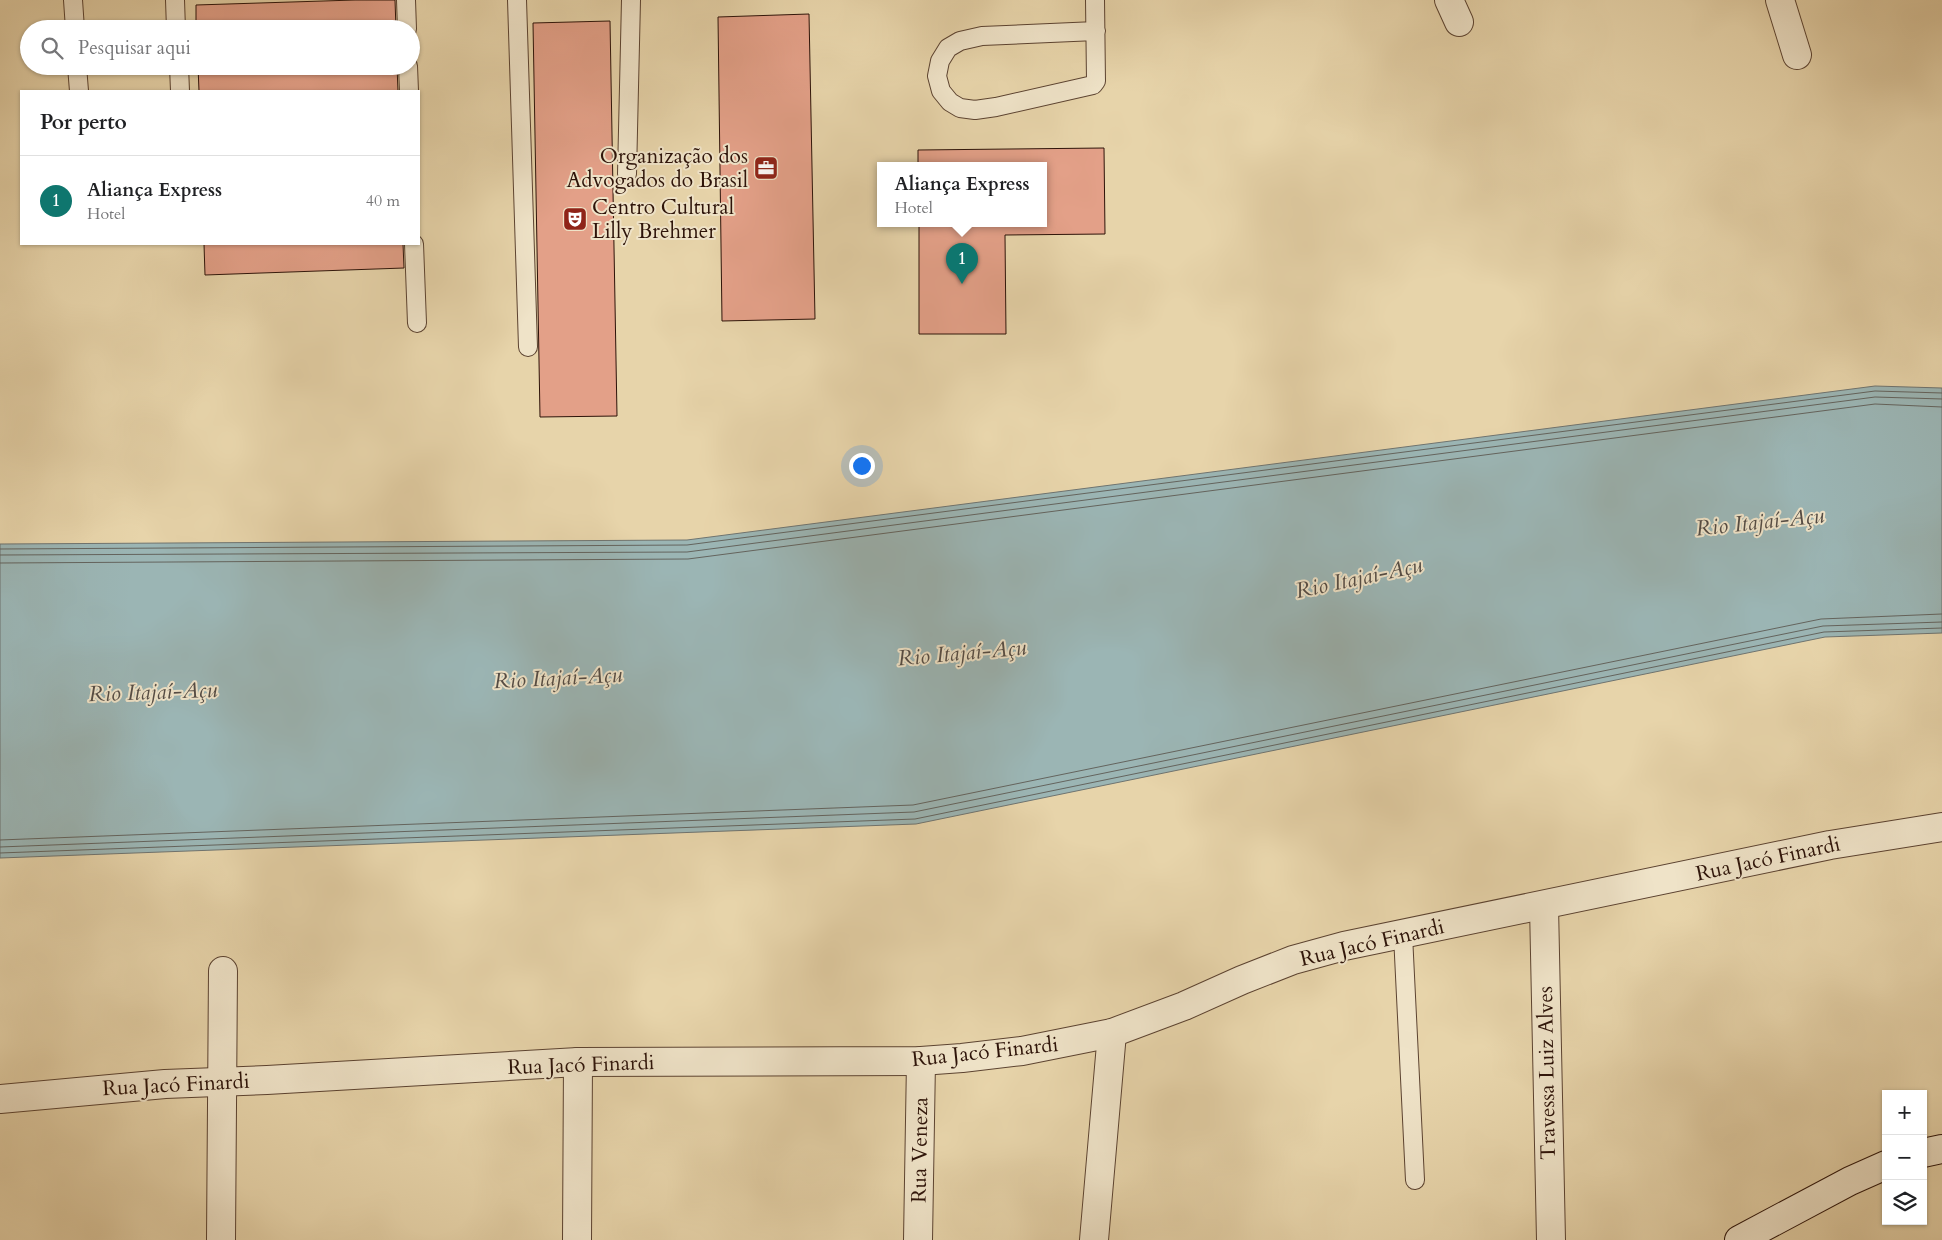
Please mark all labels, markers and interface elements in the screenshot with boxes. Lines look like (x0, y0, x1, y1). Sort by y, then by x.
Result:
search box (20, 20, 420, 75)
icon: search (38, 34, 66, 62)
text: Pesquisar aqui (78, 35, 191, 61)
text: Por perto (40, 108, 127, 137)
place label: Organização dos Advogados do Brasil (566, 142, 748, 195)
office icon: Organização dos Advogados do Brasil (753, 155, 779, 181)
popup (877, 162, 1047, 227)
text: Aliança Express (894, 171, 1030, 197)
text: Aliança Express (87, 177, 222, 203)
text: 1 (52, 190, 60, 212)
text: 40 m (366, 190, 400, 212)
place label: Centro Cultural Lilly Brehmer (592, 193, 734, 246)
text: Hotel (894, 197, 933, 219)
text: Hotel (87, 203, 125, 225)
theatre icon: Centro Cultural Lilly Brehmer (562, 206, 588, 232)
pin: 1 (946, 243, 978, 284)
your location (849, 453, 875, 479)
water label: Rio Itajaí-Açu (1694, 500, 1826, 544)
water label: Rio Itajaí-Açu (1293, 550, 1425, 606)
water label: Rio Itajaí-Açu (896, 632, 1028, 674)
water label: Rio Itajaí-Açu (493, 660, 623, 696)
water label: Rio Itajaí-Açu (88, 675, 218, 709)
street label: Rua Jacó Finardi (1693, 829, 1843, 888)
street label: Rua Jacó Finardi (1297, 912, 1447, 974)
street label: Travessa Luiz Alves (1531, 986, 1563, 1160)
street label: Rua Jacó Finardi (910, 1030, 1060, 1074)
street label: Rua Jacó Finardi (507, 1048, 655, 1082)
street label: Rua Jacó Finardi (102, 1067, 250, 1103)
map controls (1882, 1090, 1927, 1225)
button: + (1882, 1090, 1927, 1135)
street label: Rua Veneza (905, 1097, 935, 1203)
button: − (1882, 1135, 1927, 1180)
button: layers (1882, 1180, 1927, 1225)

